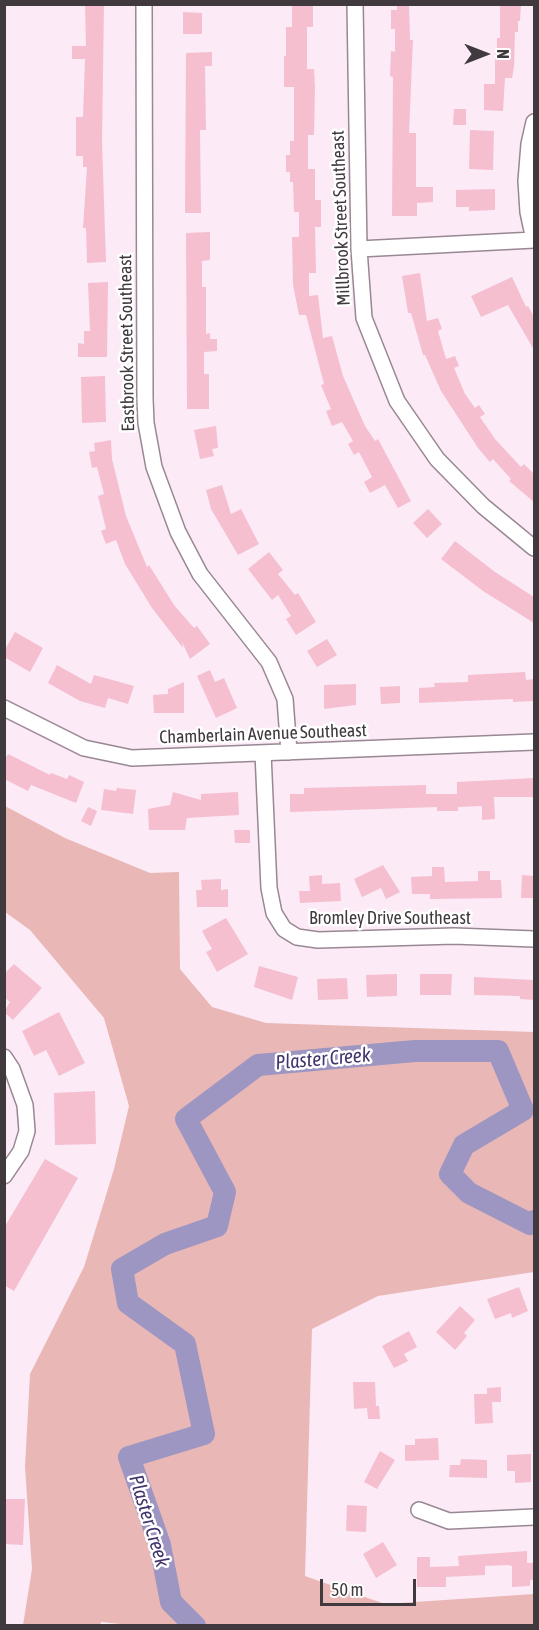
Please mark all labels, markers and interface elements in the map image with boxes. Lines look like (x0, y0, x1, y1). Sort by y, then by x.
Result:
north arrow (455, 24, 515, 84)
text: N (494, 49, 512, 59)
street label: Millbrook Street Southeast (327, 130, 355, 306)
street label: Eastbrook Street Southeast (115, 254, 139, 432)
street label: Chamberlain Avenue Southeast (159, 720, 367, 748)
street label: Bromley Drive Southeast (309, 907, 471, 929)
water label: Plaster Creek (274, 1043, 372, 1075)
water label: Plaster Creek (124, 1472, 174, 1570)
scale bar (323, 1567, 419, 1605)
text: 50 m (331, 1579, 363, 1600)

